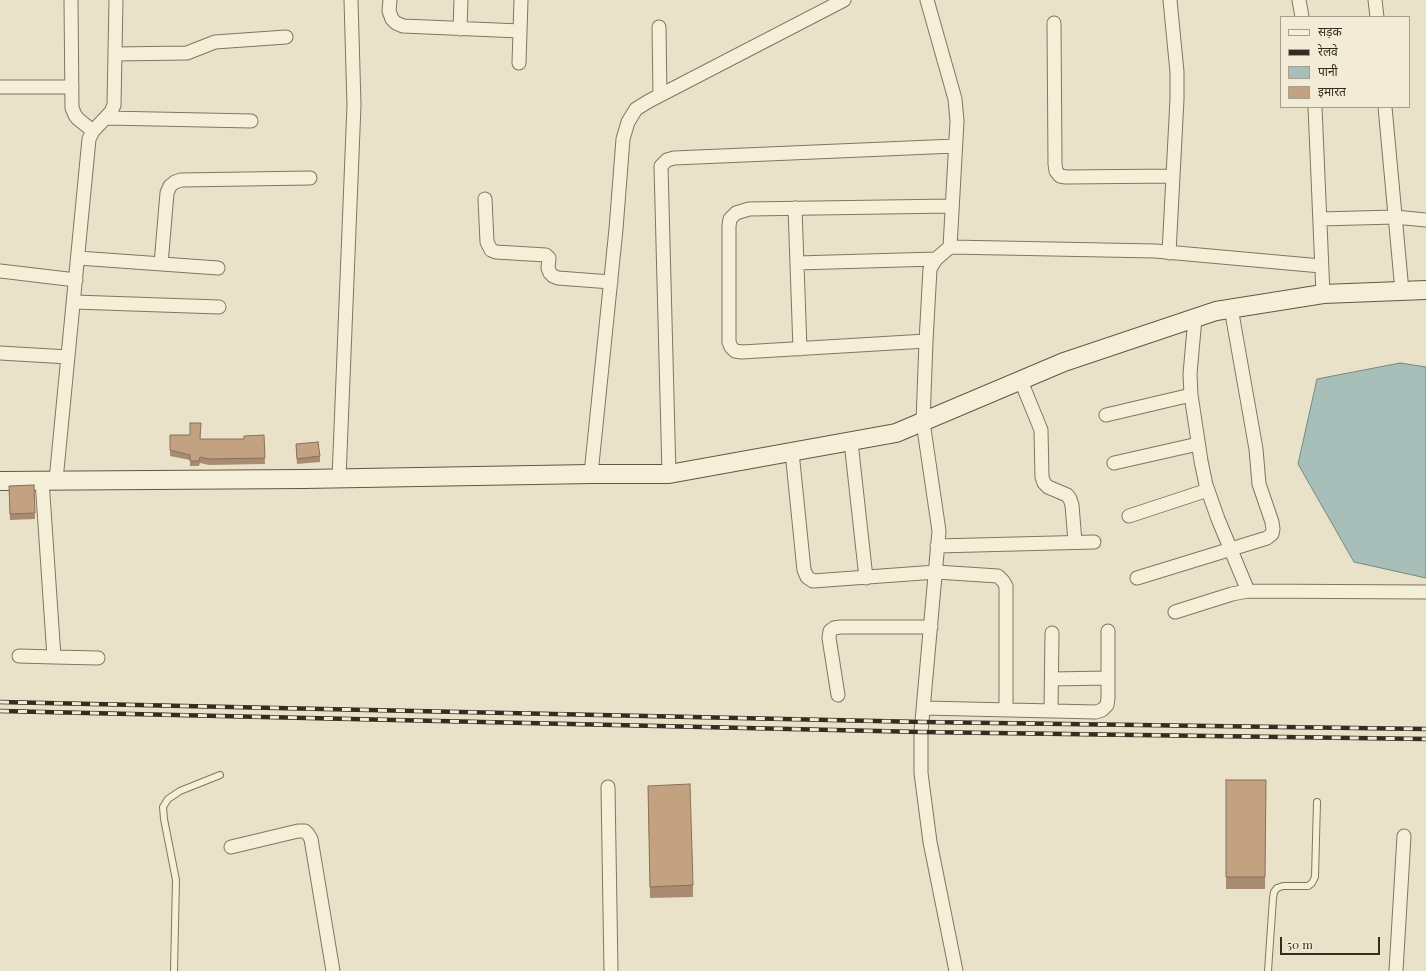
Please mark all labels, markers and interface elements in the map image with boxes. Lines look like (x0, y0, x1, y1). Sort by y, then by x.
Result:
legend (1280, 16, 1410, 108)
text: सड़क (1318, 23, 1342, 39)
text: रेलवे (1318, 43, 1338, 59)
text: पानी (1318, 63, 1338, 79)
text: इमारत (1318, 83, 1346, 99)
scale bar (1282, 929, 1382, 955)
text: 50 m (1287, 936, 1313, 952)

